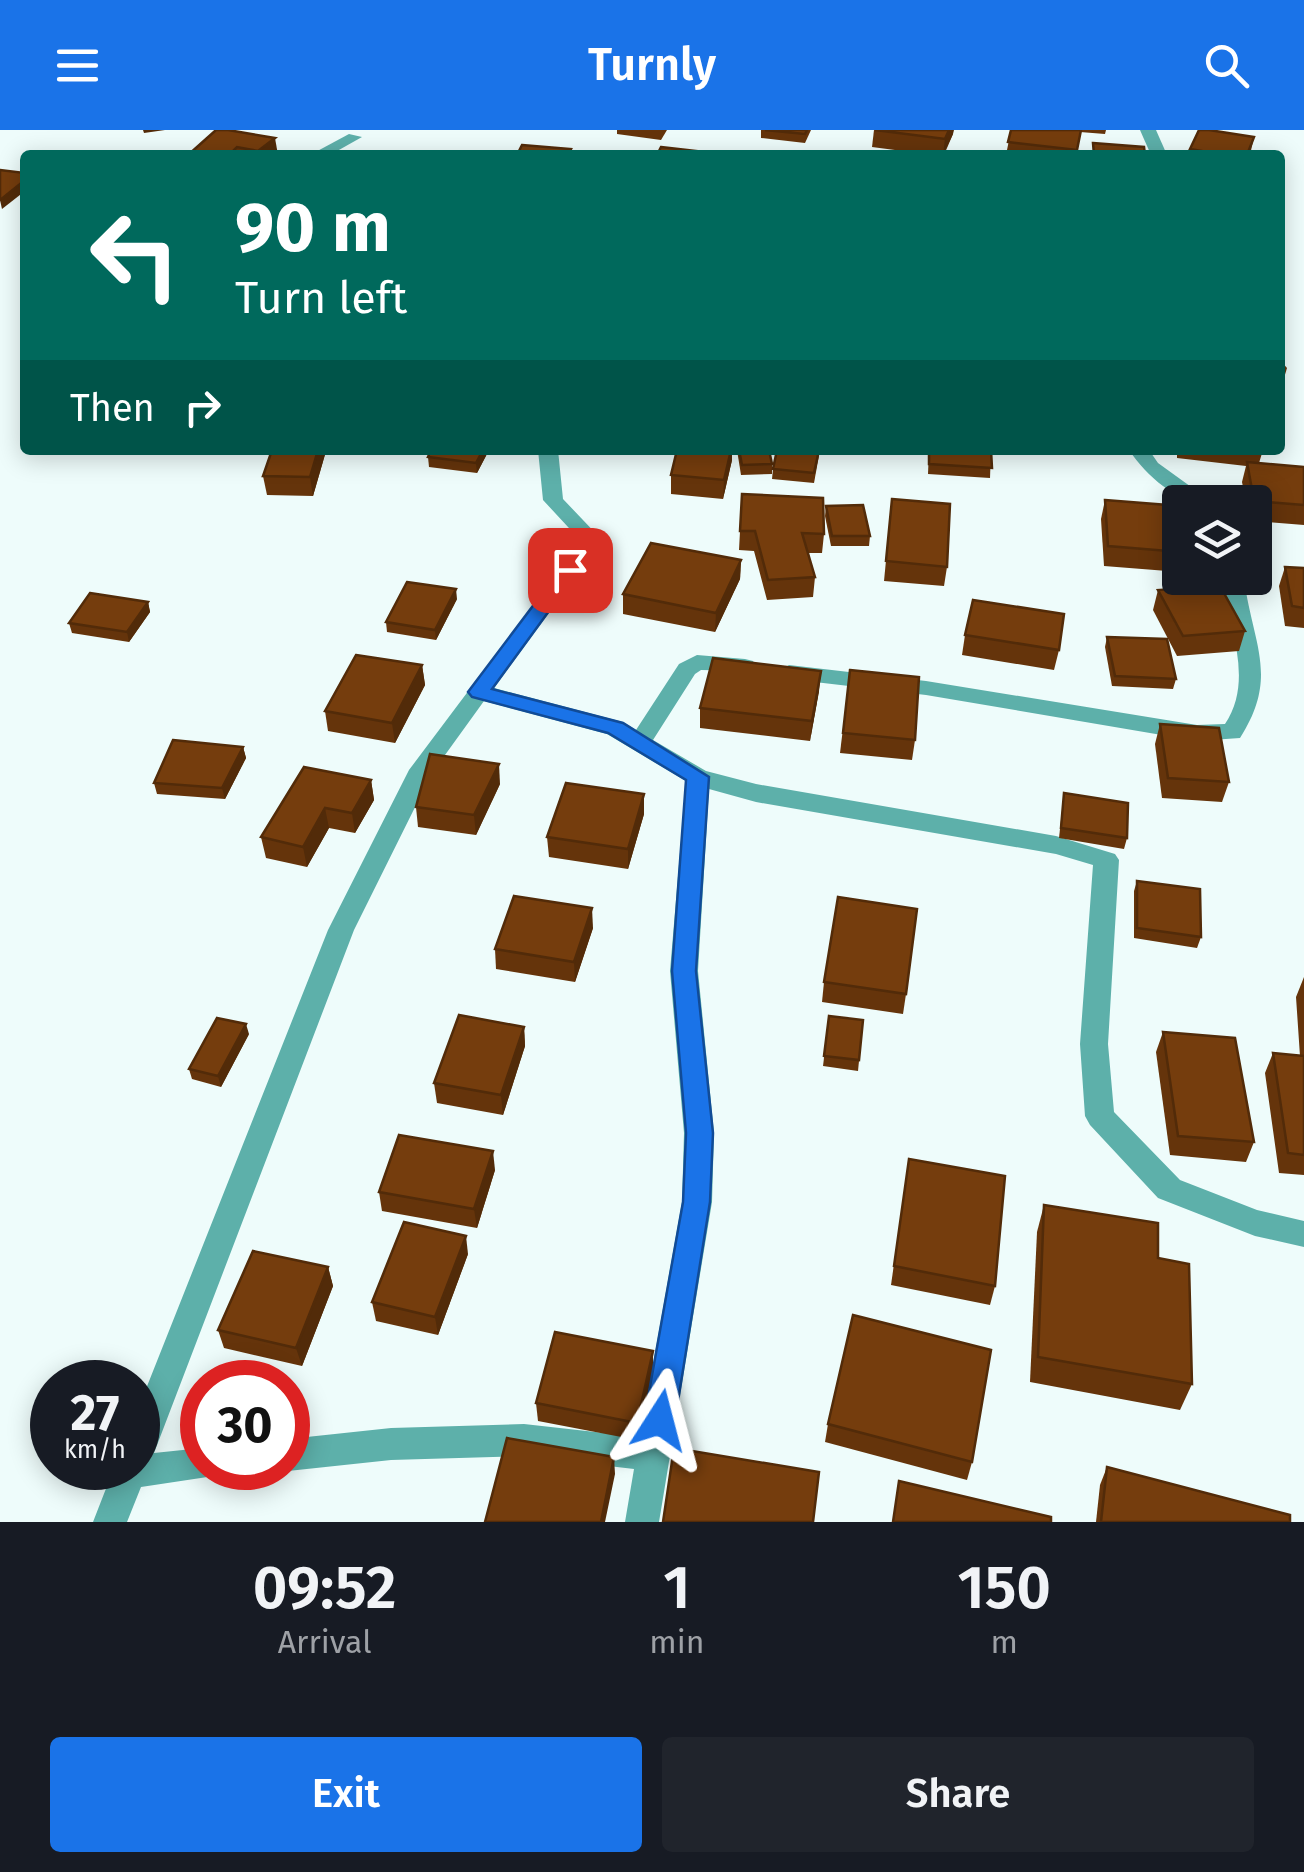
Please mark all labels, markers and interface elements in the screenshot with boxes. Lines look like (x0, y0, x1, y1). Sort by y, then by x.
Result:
icon: menu (50, 38, 105, 93)
text: Turnly (588, 38, 716, 92)
icon: search (1199, 38, 1254, 93)
text: 90 m (235, 186, 391, 270)
icon: left (70, 190, 200, 320)
text: Turn left (235, 271, 407, 325)
icon: right (175, 380, 230, 435)
text: Then (70, 385, 155, 431)
map controls (1162, 485, 1272, 595)
button: layers (1162, 485, 1272, 595)
pin (528, 528, 613, 613)
icon: arrive (543, 543, 598, 598)
speed limit sign: 30 (180, 1360, 310, 1490)
position arrow (608, 1368, 712, 1472)
text: 27 (71, 1383, 119, 1443)
text: km/h (64, 1435, 126, 1465)
text: 09:52 (253, 1552, 396, 1624)
text: 1 (663, 1552, 691, 1624)
text: 150 (957, 1552, 1051, 1624)
text: Arrival (278, 1623, 372, 1661)
text: min (649, 1623, 705, 1661)
text: m (991, 1623, 1018, 1661)
button: Exit (50, 1737, 642, 1852)
button: Share (662, 1737, 1254, 1852)

